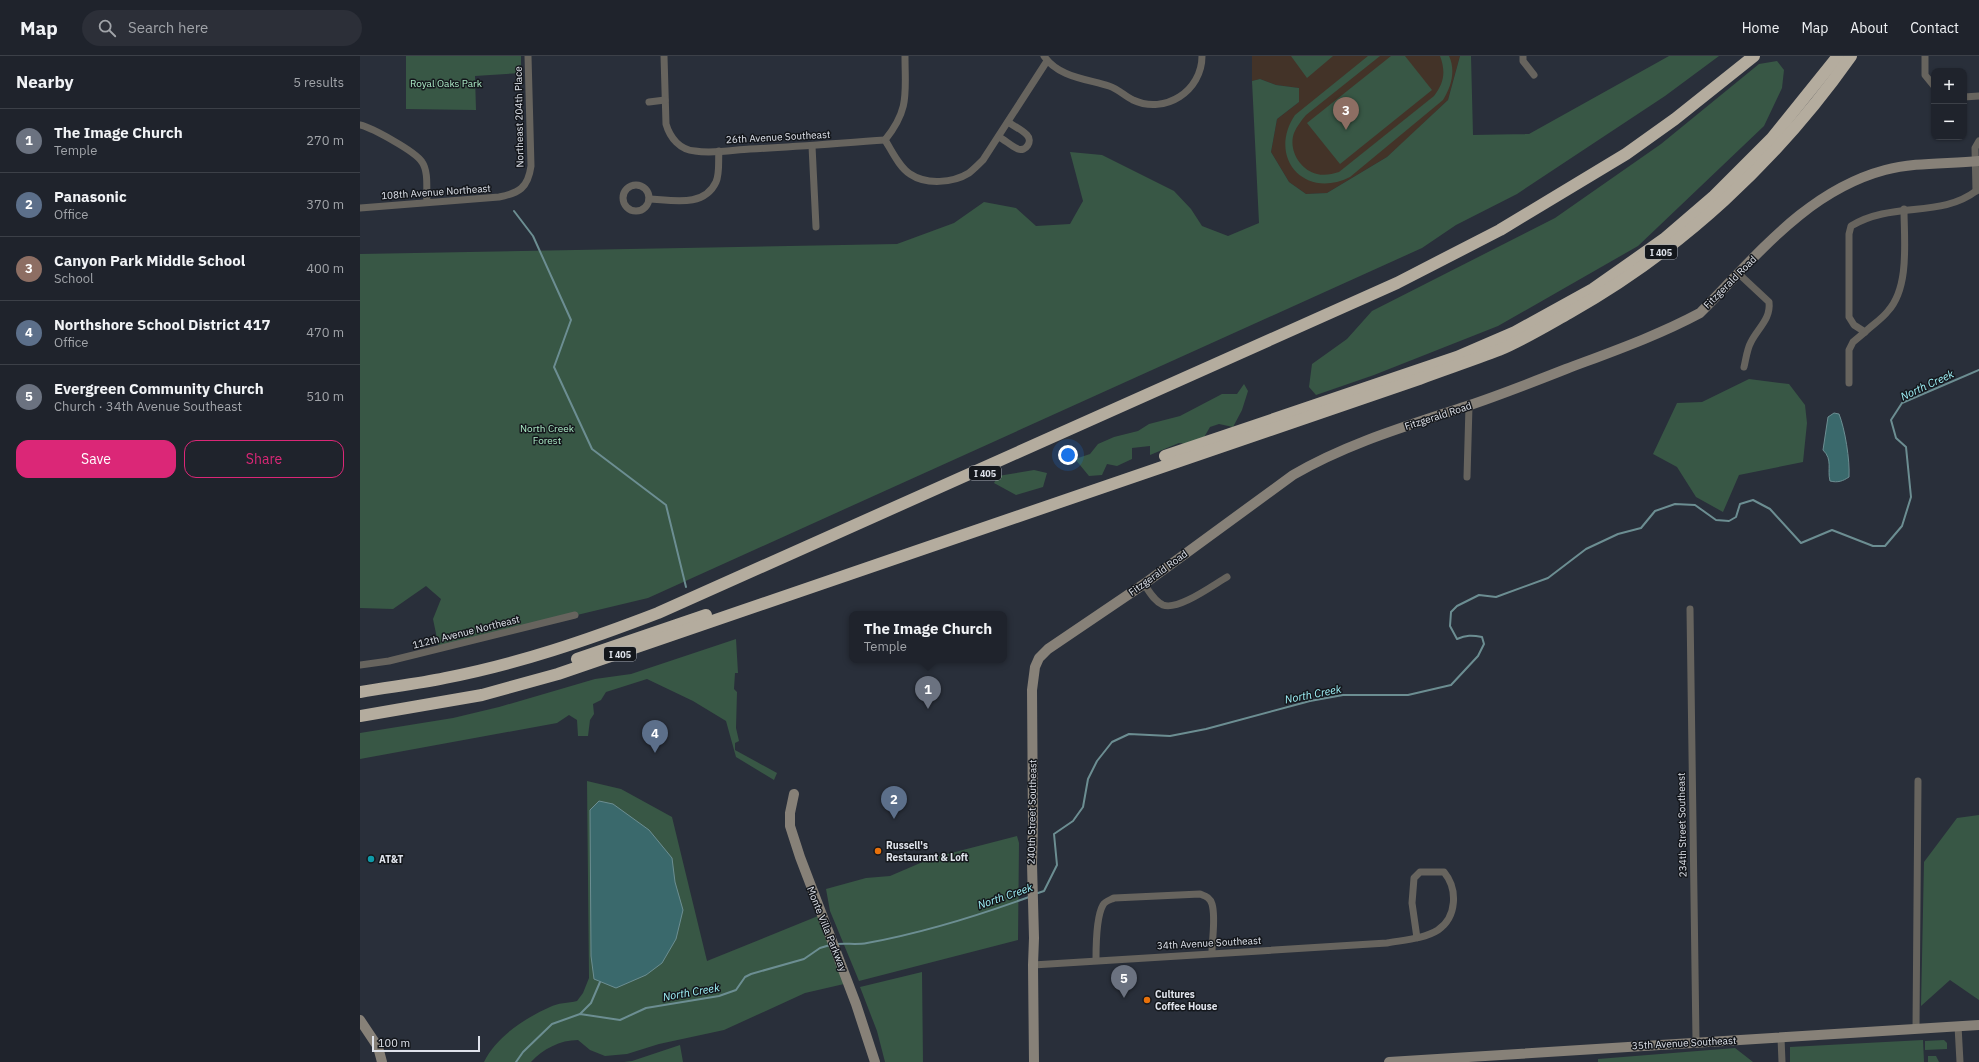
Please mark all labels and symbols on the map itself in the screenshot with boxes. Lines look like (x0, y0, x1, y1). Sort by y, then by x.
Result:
street label: Northeast 204th Place (512, 66, 526, 168)
park label: Royal Oaks Park (410, 77, 483, 90)
pin: 3 (1333, 97, 1359, 130)
street label: 26th Avenue Southeast (725, 128, 831, 146)
street label: 108th Avenue Northeast (381, 182, 492, 202)
road number: I 405 (1645, 245, 1677, 259)
street label: Fitzgerald Road (1701, 253, 1759, 311)
water label: North Creek (1898, 366, 1956, 403)
street label: Fitzgerald Road (1403, 399, 1473, 433)
park label: North Creek Forest (520, 422, 575, 447)
your location (1058, 445, 1078, 465)
road number: I 405 (969, 466, 1001, 480)
street label: Fitzgerald Road (1126, 547, 1190, 599)
street label: 112th Avenue Northeast (411, 612, 521, 652)
road number: I 405 (604, 647, 636, 661)
pin: 1 (915, 676, 941, 709)
water label: North Creek (1283, 682, 1343, 706)
pin: 4 (642, 720, 668, 753)
street label: 240th Street Southeast (1025, 759, 1039, 864)
street label: 234th Street Southeast (1675, 772, 1689, 877)
pin: 2 (881, 786, 907, 819)
place label: Russell's Restaurant & Loft (886, 839, 968, 864)
marker: Russell's Restaurant & Loft (873, 846, 883, 856)
place label: AT&T (379, 853, 404, 866)
marker: AT&T (366, 854, 376, 864)
water label: North Creek (976, 880, 1035, 912)
street label: Monte Villa Parkway (804, 885, 850, 973)
street label: 34th Avenue Southeast (1156, 934, 1262, 952)
pin: 5 (1111, 965, 1137, 998)
water label: North Creek (661, 980, 721, 1004)
place label: Cultures Coffee House (1155, 988, 1218, 1013)
marker: Cultures Coffee House (1142, 995, 1152, 1005)
scale bar (372, 1034, 480, 1053)
street label: 35th Avenue Southeast (1631, 1034, 1737, 1052)

